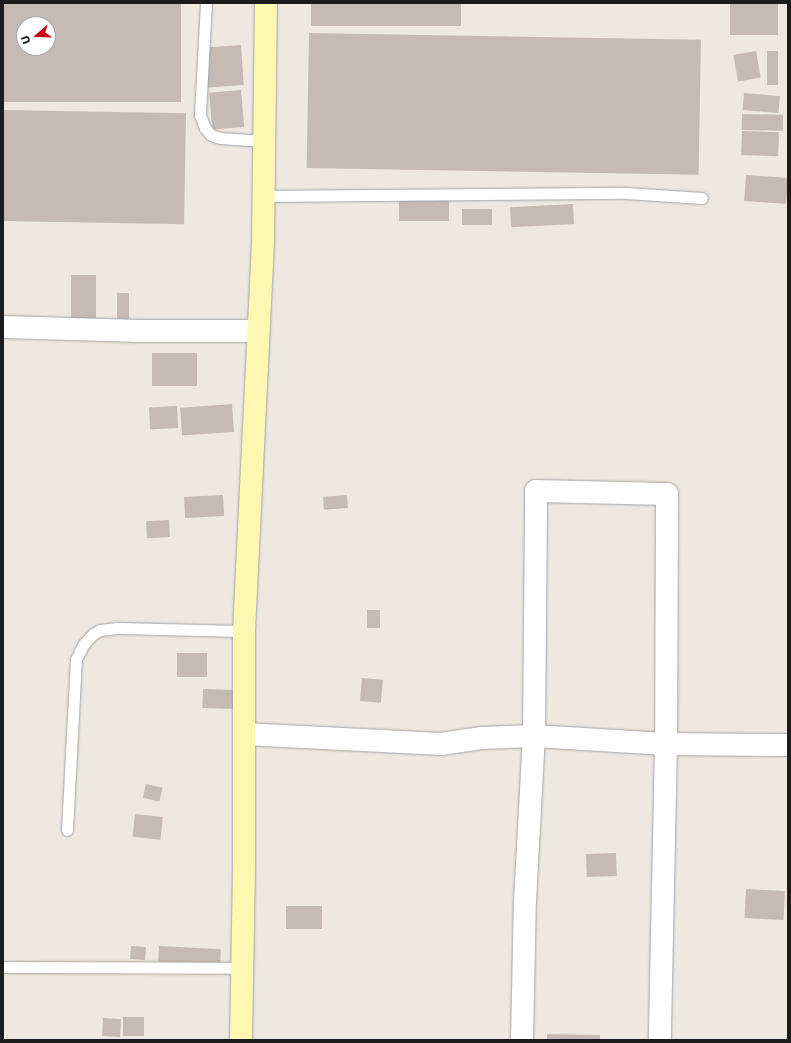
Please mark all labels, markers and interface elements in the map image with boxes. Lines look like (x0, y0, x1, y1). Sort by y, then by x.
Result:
north arrow (16, 16, 56, 56)
text: U (18, 34, 33, 46)

